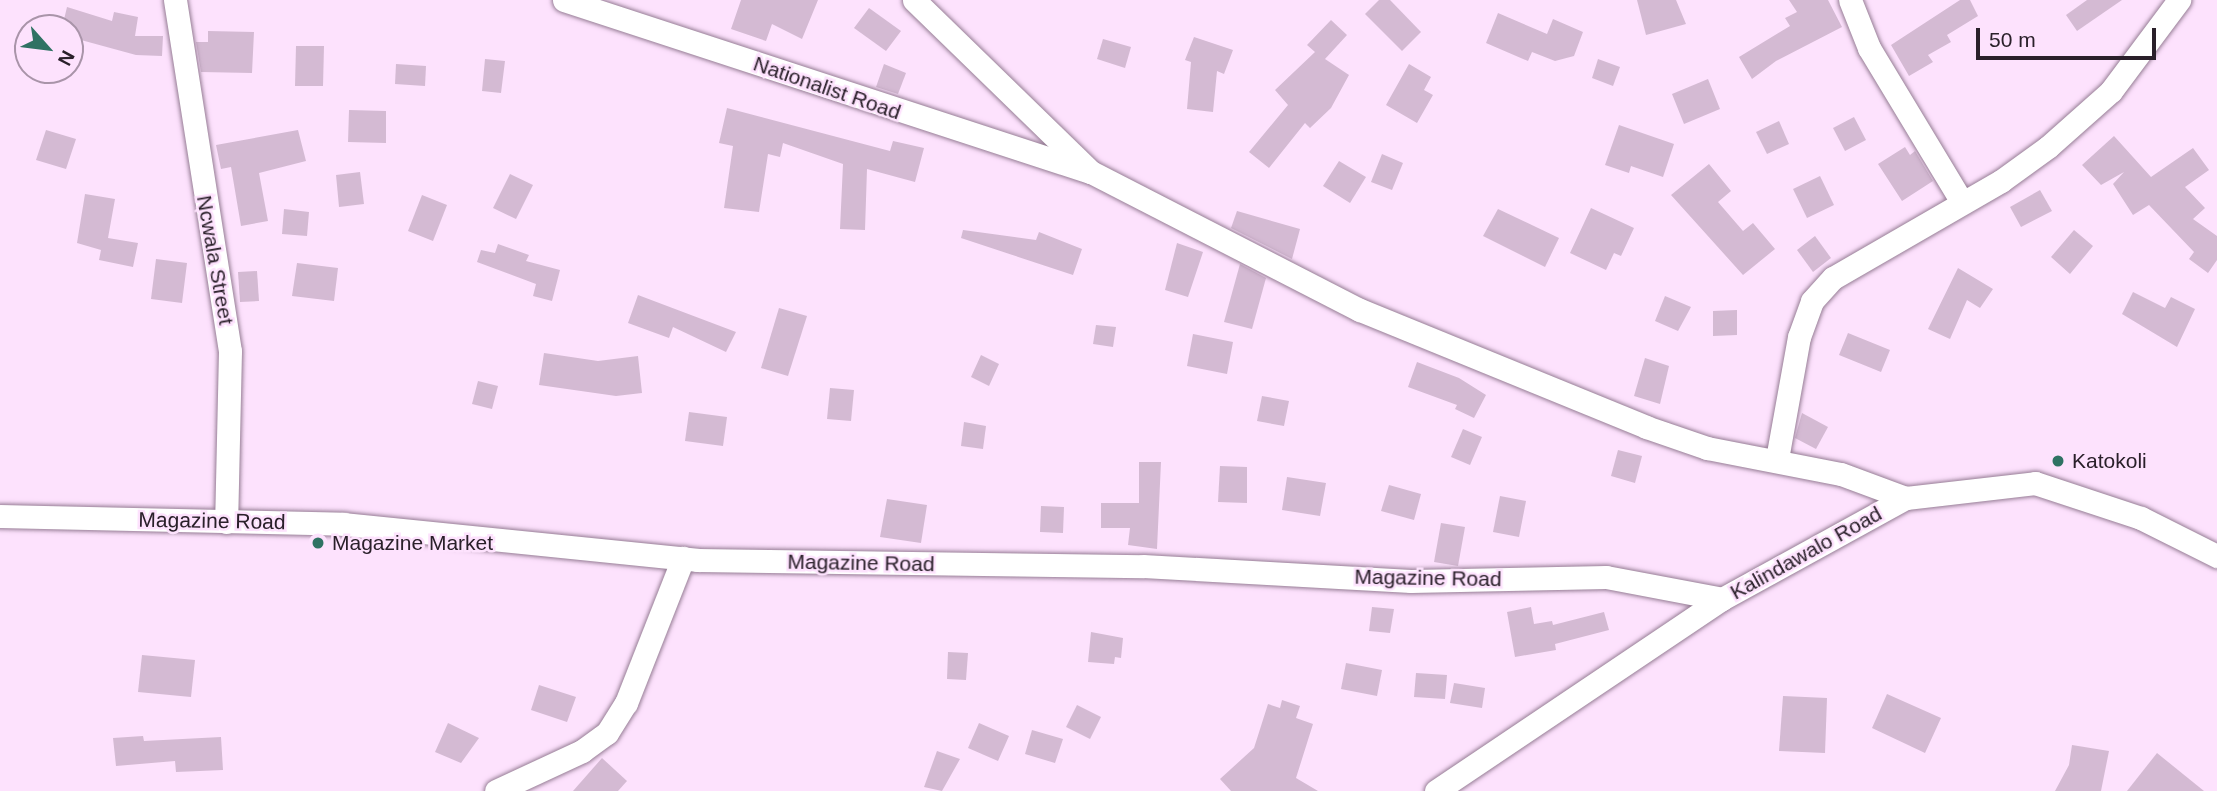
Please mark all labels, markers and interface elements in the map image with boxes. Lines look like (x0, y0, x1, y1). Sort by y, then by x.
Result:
north arrow (14, 14, 84, 84)
scale bar (1979, 14, 2159, 58)
text: 50 m (1989, 28, 2036, 51)
text: N (54, 47, 79, 69)
street label: Nationalist Road (750, 51, 904, 125)
street label: Ncwala Street (191, 193, 239, 327)
place label: Katokoli (2072, 448, 2147, 474)
marker: Katokoli (2050, 453, 2066, 469)
street label: Kalindawalo Road (1726, 501, 1886, 605)
street label: Magazine Road (138, 507, 286, 535)
place label: Magazine Market (332, 530, 493, 556)
marker: Magazine Market (310, 535, 326, 551)
street label: Magazine Road (787, 549, 935, 577)
street label: Magazine Road (1354, 564, 1502, 592)

